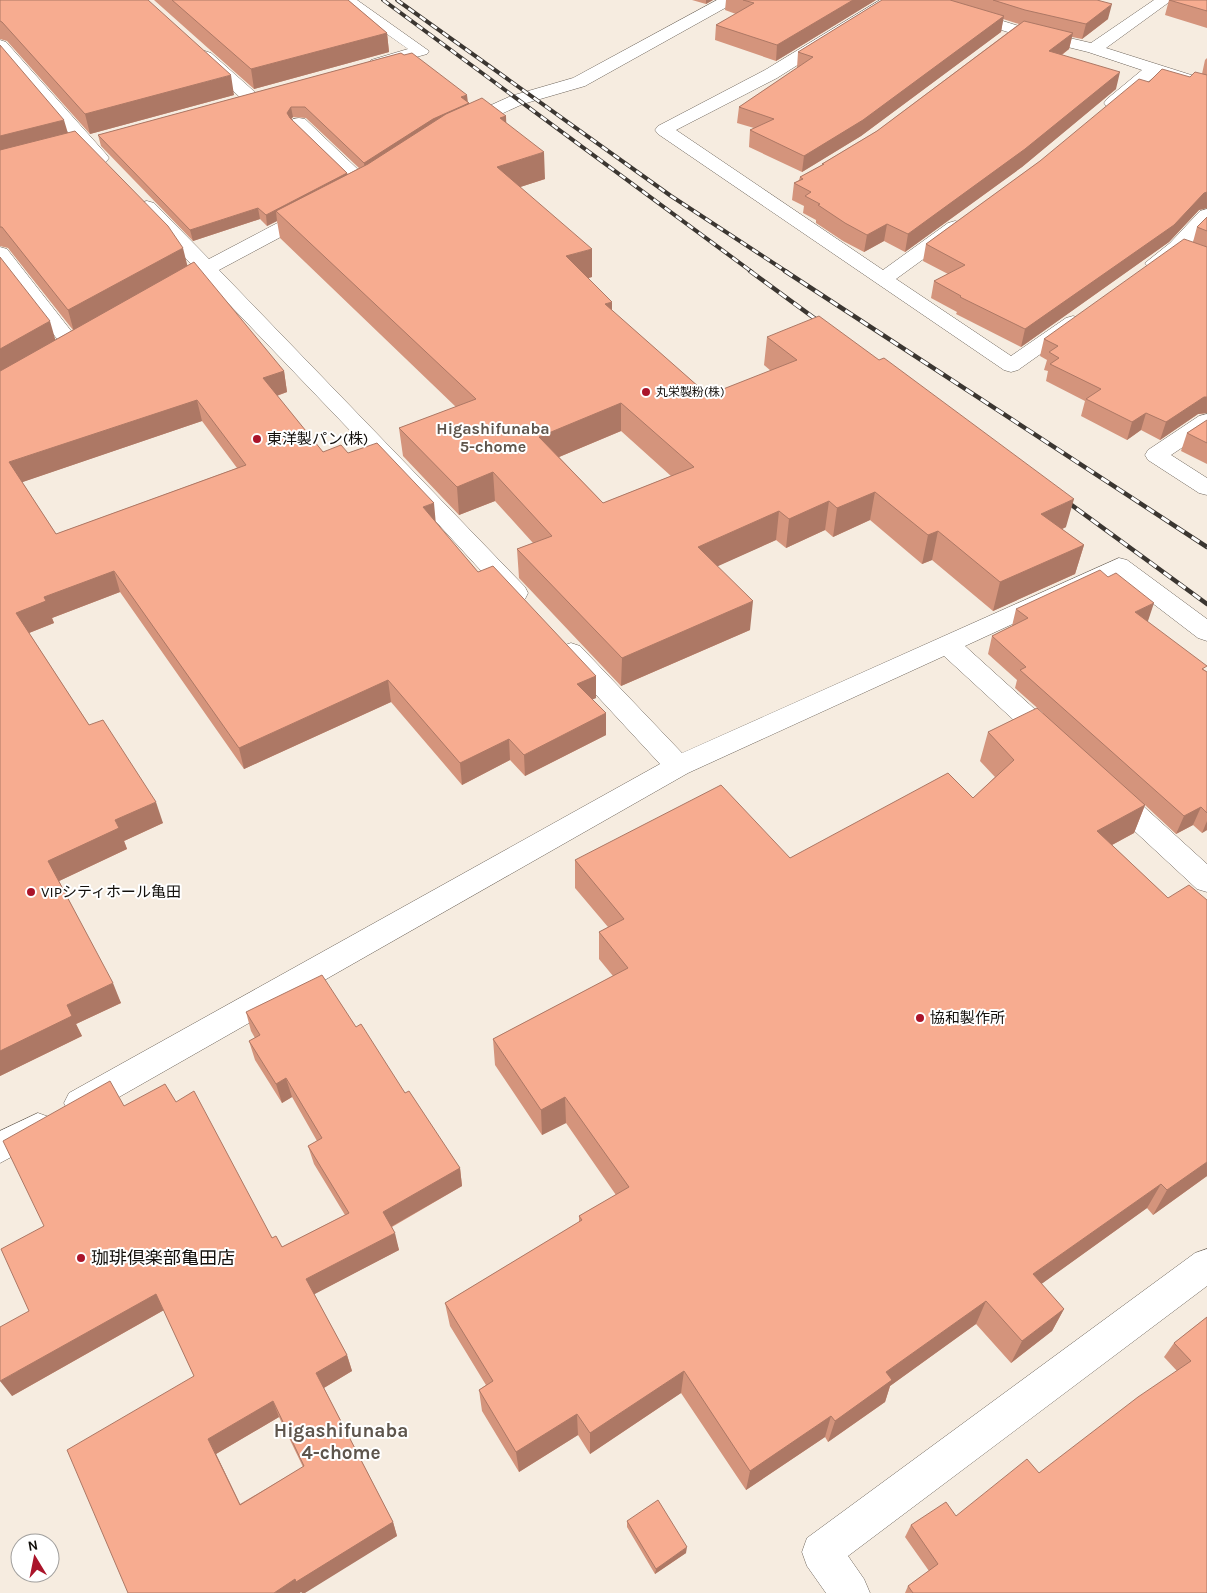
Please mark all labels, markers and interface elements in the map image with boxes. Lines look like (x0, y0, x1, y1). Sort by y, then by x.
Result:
place label: 丸栄製粉(株) (656, 385, 725, 399)
marker: 丸栄製粉(株) (640, 386, 652, 398)
district label: Higashifunaba 5-chome (436, 419, 550, 456)
place label: 東洋製パン(株) (267, 430, 368, 448)
marker: 東洋製パン(株) (251, 433, 263, 445)
place label: VIPシティホール亀田 (41, 883, 181, 901)
marker: VIPシティホール亀田 (25, 886, 37, 898)
place label: 協和製作所 (930, 1009, 1005, 1027)
marker: 協和製作所 (914, 1012, 926, 1024)
place label: 珈琲倶楽部亀田店 (91, 1247, 235, 1269)
marker: 珈琲倶楽部亀田店 (75, 1252, 87, 1264)
district label: Higashifunaba 4-chome (274, 1420, 408, 1464)
north arrow (10, 1533, 60, 1583)
text: N (26, 1536, 39, 1555)

